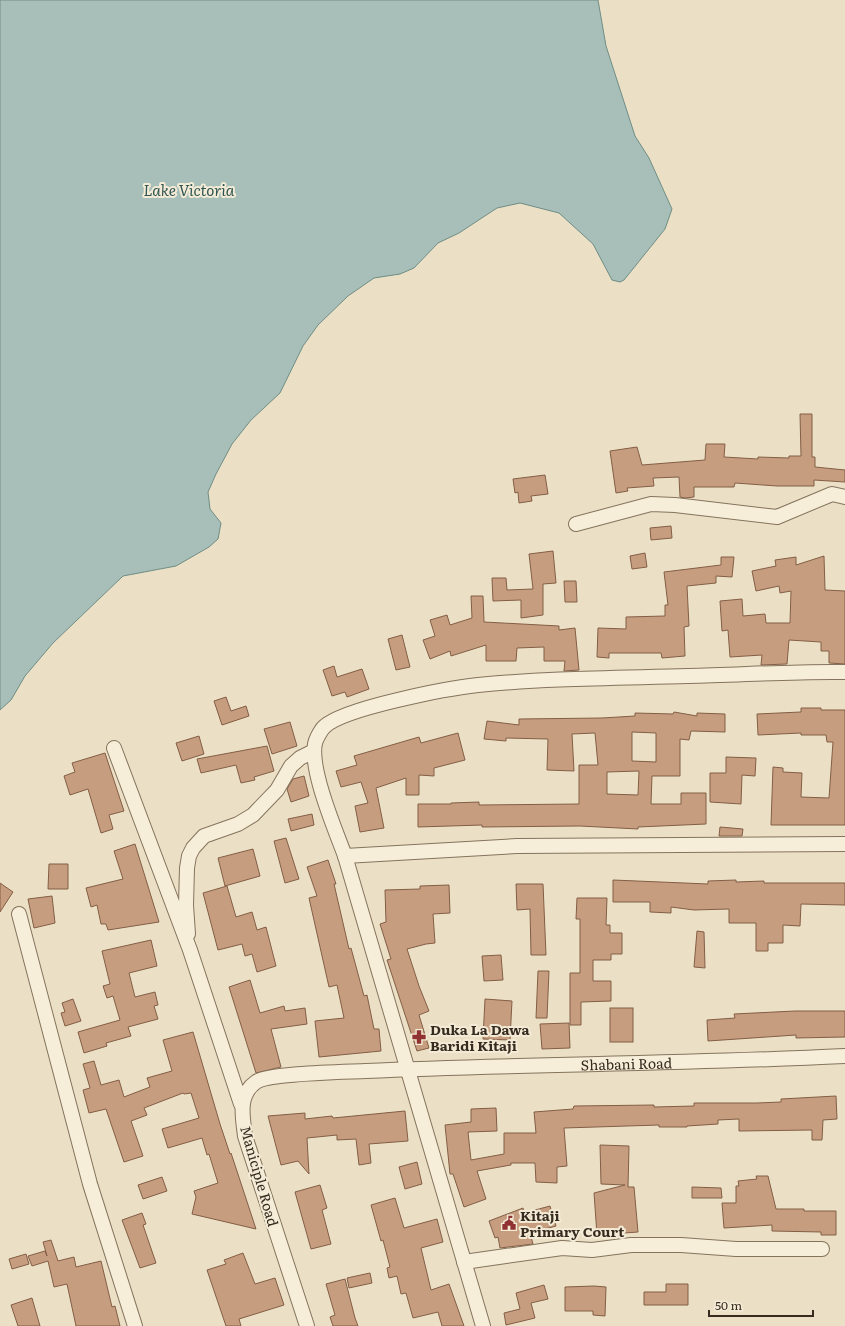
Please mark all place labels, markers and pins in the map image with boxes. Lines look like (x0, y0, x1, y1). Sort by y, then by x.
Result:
place label: Duka La Dawa Baridi Kitaji (430, 1019, 530, 1055)
pharmacy icon: Duka La Dawa Baridi Kitaji (411, 1029, 427, 1045)
place label: Kitaji Primary Court (520, 1205, 625, 1241)
public building icon: Kitaji Primary Court (501, 1215, 517, 1231)

